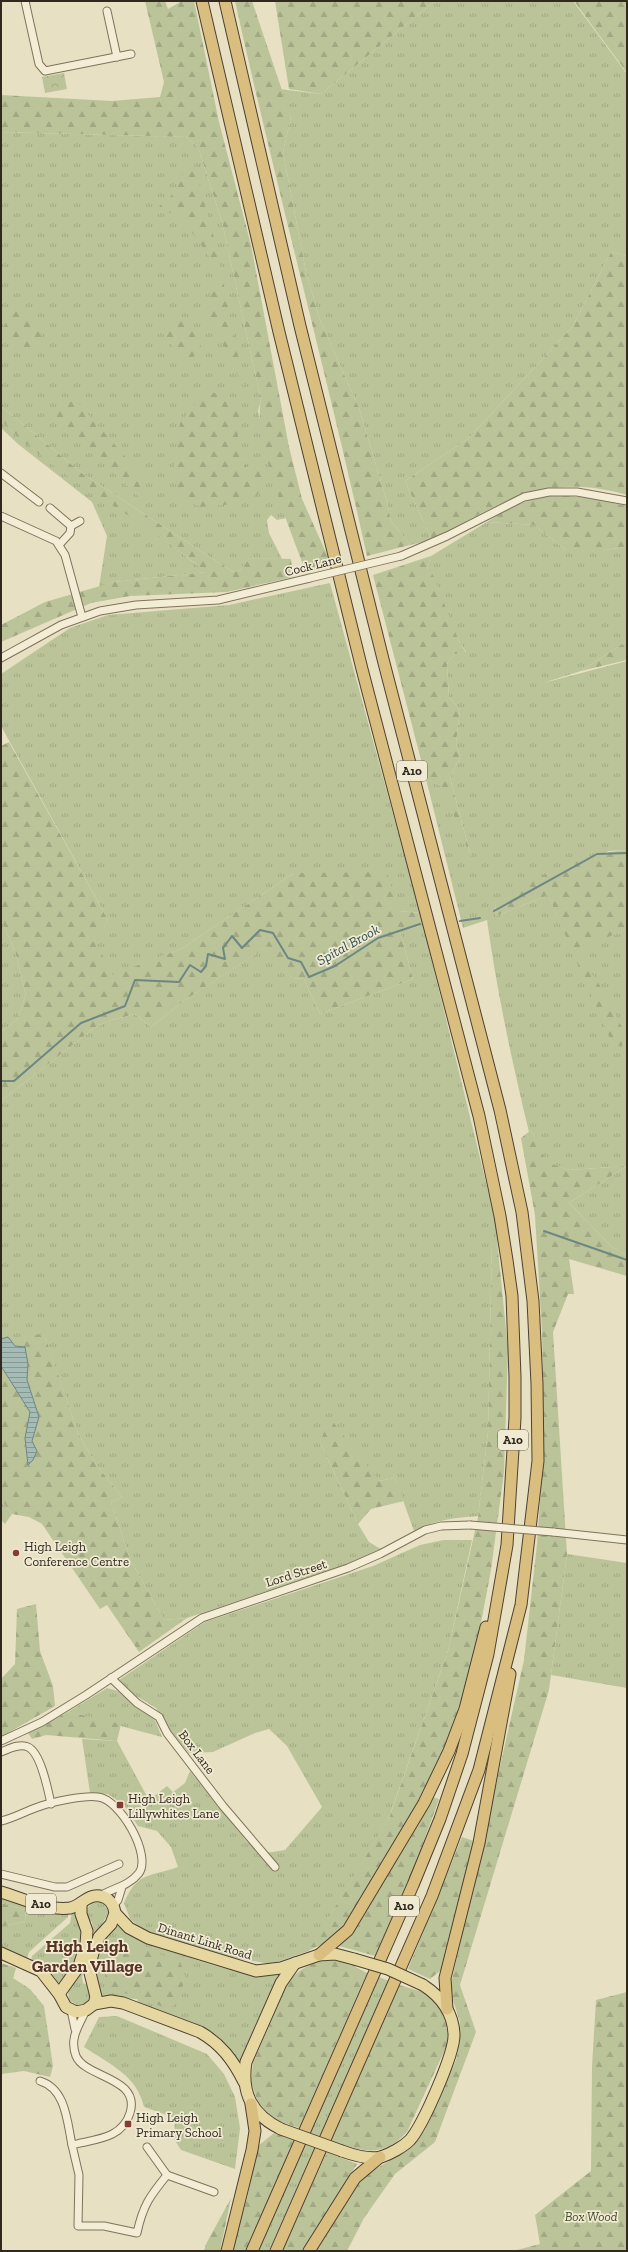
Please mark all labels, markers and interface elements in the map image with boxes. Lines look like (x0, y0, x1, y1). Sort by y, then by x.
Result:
street label: Cock Lane (283, 551, 343, 579)
road number: A10 (397, 761, 427, 781)
water label: Spital Brook (314, 921, 382, 969)
road number: A10 (498, 1430, 528, 1450)
place label: High Leigh Conference Centre (24, 1539, 129, 1569)
marker: High Leigh Conference Centre (11, 1548, 21, 1558)
street label: Lord Street (263, 1556, 329, 1590)
street label: Box Lane (176, 1727, 218, 1777)
place label: High Leigh Lillywhites Lane (128, 1791, 219, 1821)
marker: High Leigh Lillywhites Lane (115, 1800, 125, 1810)
road number: A10 (26, 1894, 56, 1914)
road number: A10 (389, 1896, 419, 1916)
street label: Dinant Link Road (156, 1920, 254, 1962)
district label: High Leigh Garden Village (32, 1936, 142, 1976)
place label: High Leigh Primary School (136, 2110, 222, 2140)
marker: High Leigh Primary School (123, 2119, 133, 2129)
park label: Box Wood (565, 2209, 618, 2224)

